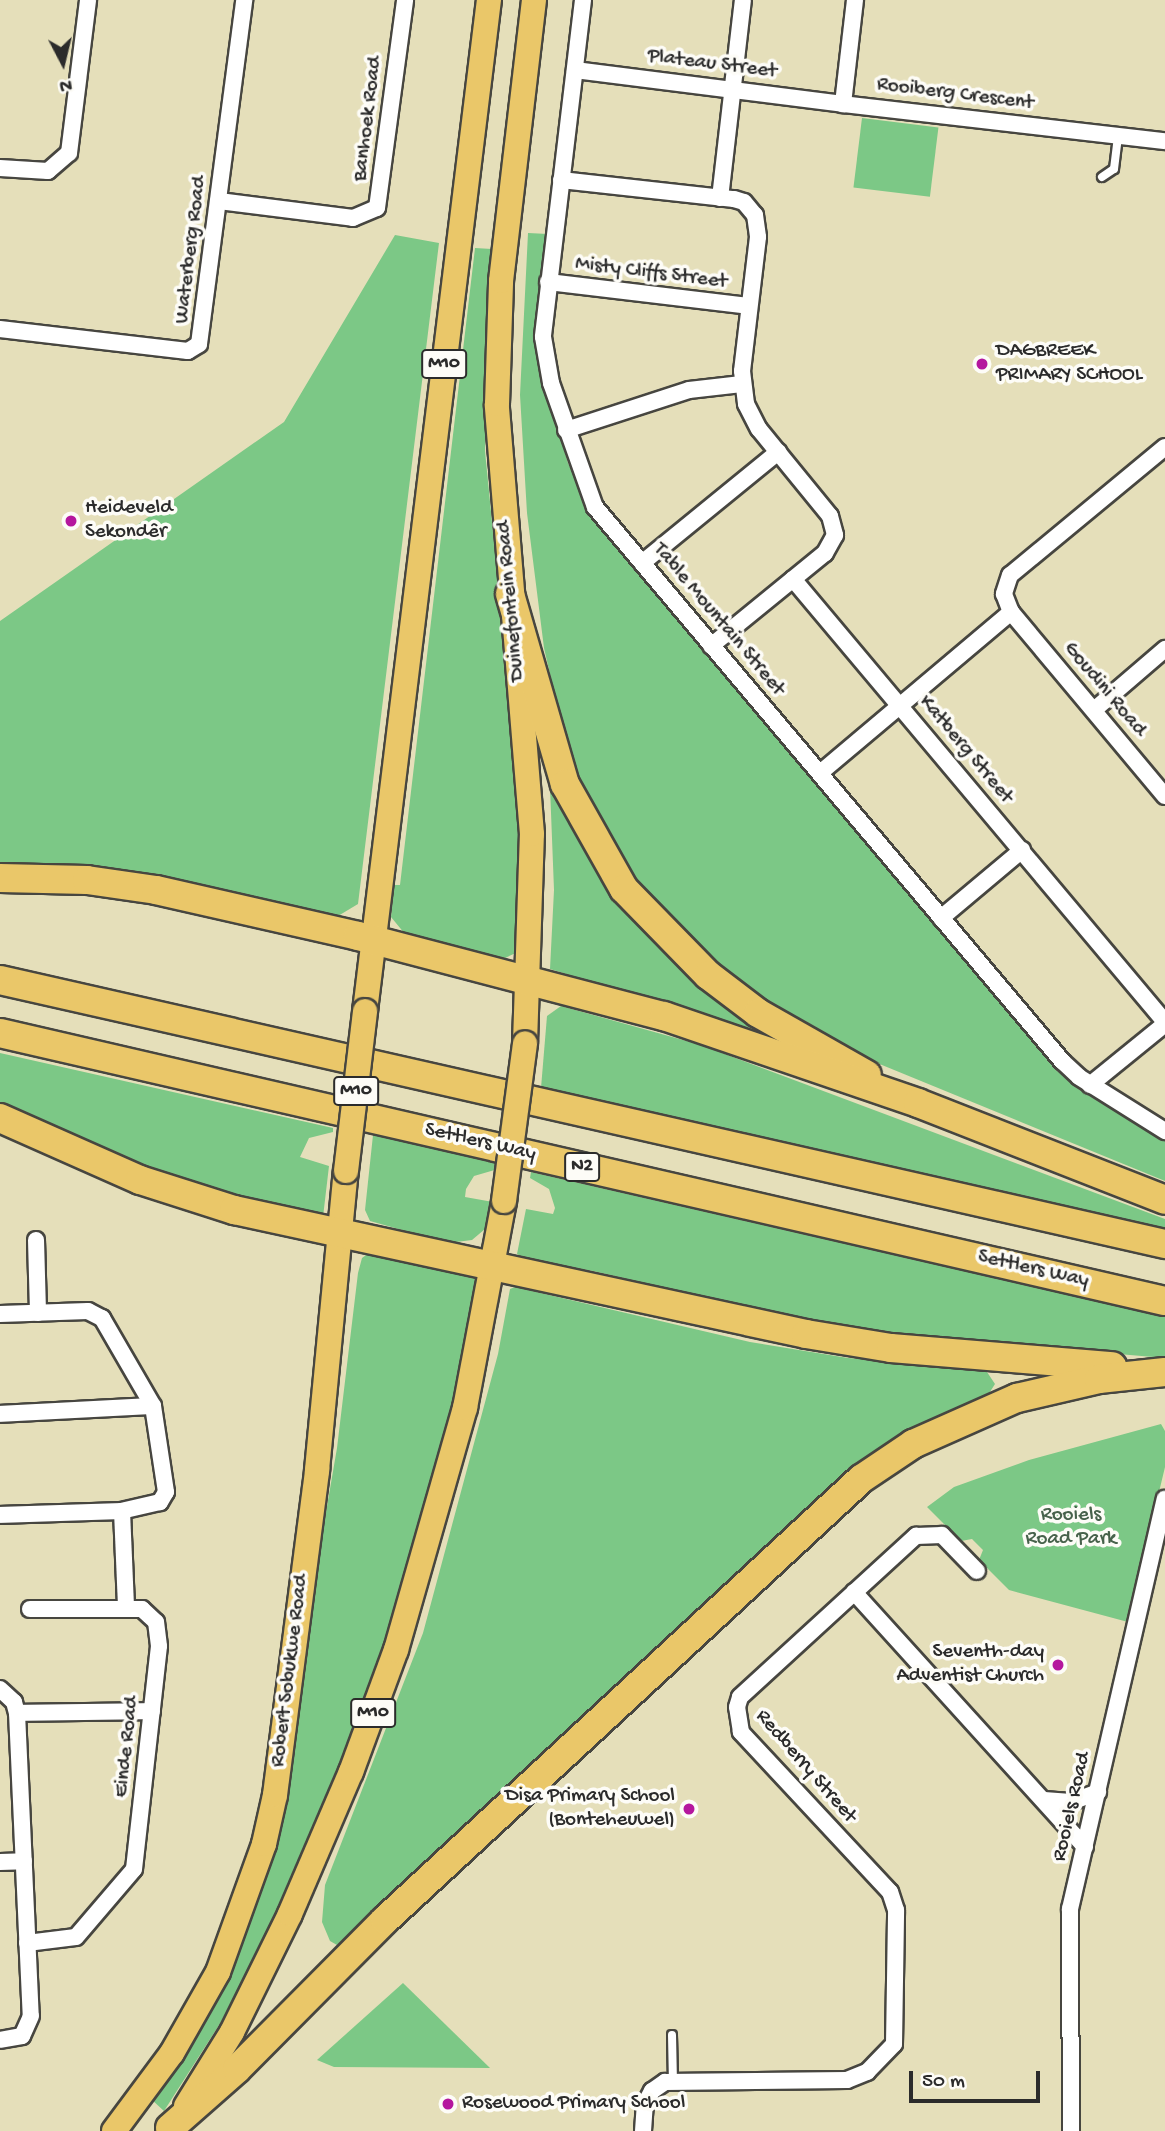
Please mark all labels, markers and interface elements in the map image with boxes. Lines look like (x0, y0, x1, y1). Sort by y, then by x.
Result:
north arrow (28, 28, 98, 98)
street label: Plateau Street (646, 45, 778, 85)
street label: Banhoek Road (349, 55, 389, 183)
text: N (58, 72, 73, 97)
street label: Rooiberg Crescent (875, 73, 1035, 117)
street label: Waterberg Road (170, 175, 214, 325)
street label: Misty Cliffs Street (574, 252, 728, 296)
place label: DAGBREEK PRIMARY SCHOOL (996, 339, 1142, 389)
road number: M10 (420, 348, 468, 380)
marker: DAGBREEK PRIMARY SCHOOL (974, 356, 990, 372)
place label: Heideveld Sekondêr (85, 496, 173, 546)
marker: Heideveld Sekondêr (63, 513, 79, 529)
street label: Duinefontein Road (492, 520, 532, 682)
street label: Table Mountain Street (647, 538, 789, 702)
street label: Goudini Road (1057, 637, 1151, 743)
street label: Katberg Street (912, 691, 1018, 809)
road number: M10 (332, 1076, 380, 1106)
street label: Settlers Way (422, 1118, 538, 1168)
road number: N2 (563, 1152, 601, 1182)
street label: Settlers Way (975, 1245, 1091, 1295)
park label: Rooiels Road Park (1026, 1503, 1116, 1553)
street label: Robert Sobukwe Road (267, 1573, 315, 1769)
place label: Seventh-day Adventist Church (896, 1640, 1044, 1690)
marker: Seventh-day Adventist Church (1050, 1657, 1066, 1673)
street label: Einde Road (110, 1695, 146, 1799)
road number: M10 (348, 1698, 398, 1728)
street label: Redberry Street (749, 1705, 861, 1829)
street label: Rooiels Road (1048, 1750, 1098, 1864)
place label: Disa Primary School (Bonteheuwel) (505, 1784, 675, 1834)
marker: Disa Primary School (Bonteheuwel) (681, 1801, 697, 1817)
scale bar (913, 2058, 1044, 2102)
text: 50 m (922, 2070, 965, 2095)
place label: Rosewood Primary School (462, 2091, 685, 2117)
marker: Rosewood Primary School (440, 2096, 456, 2112)

